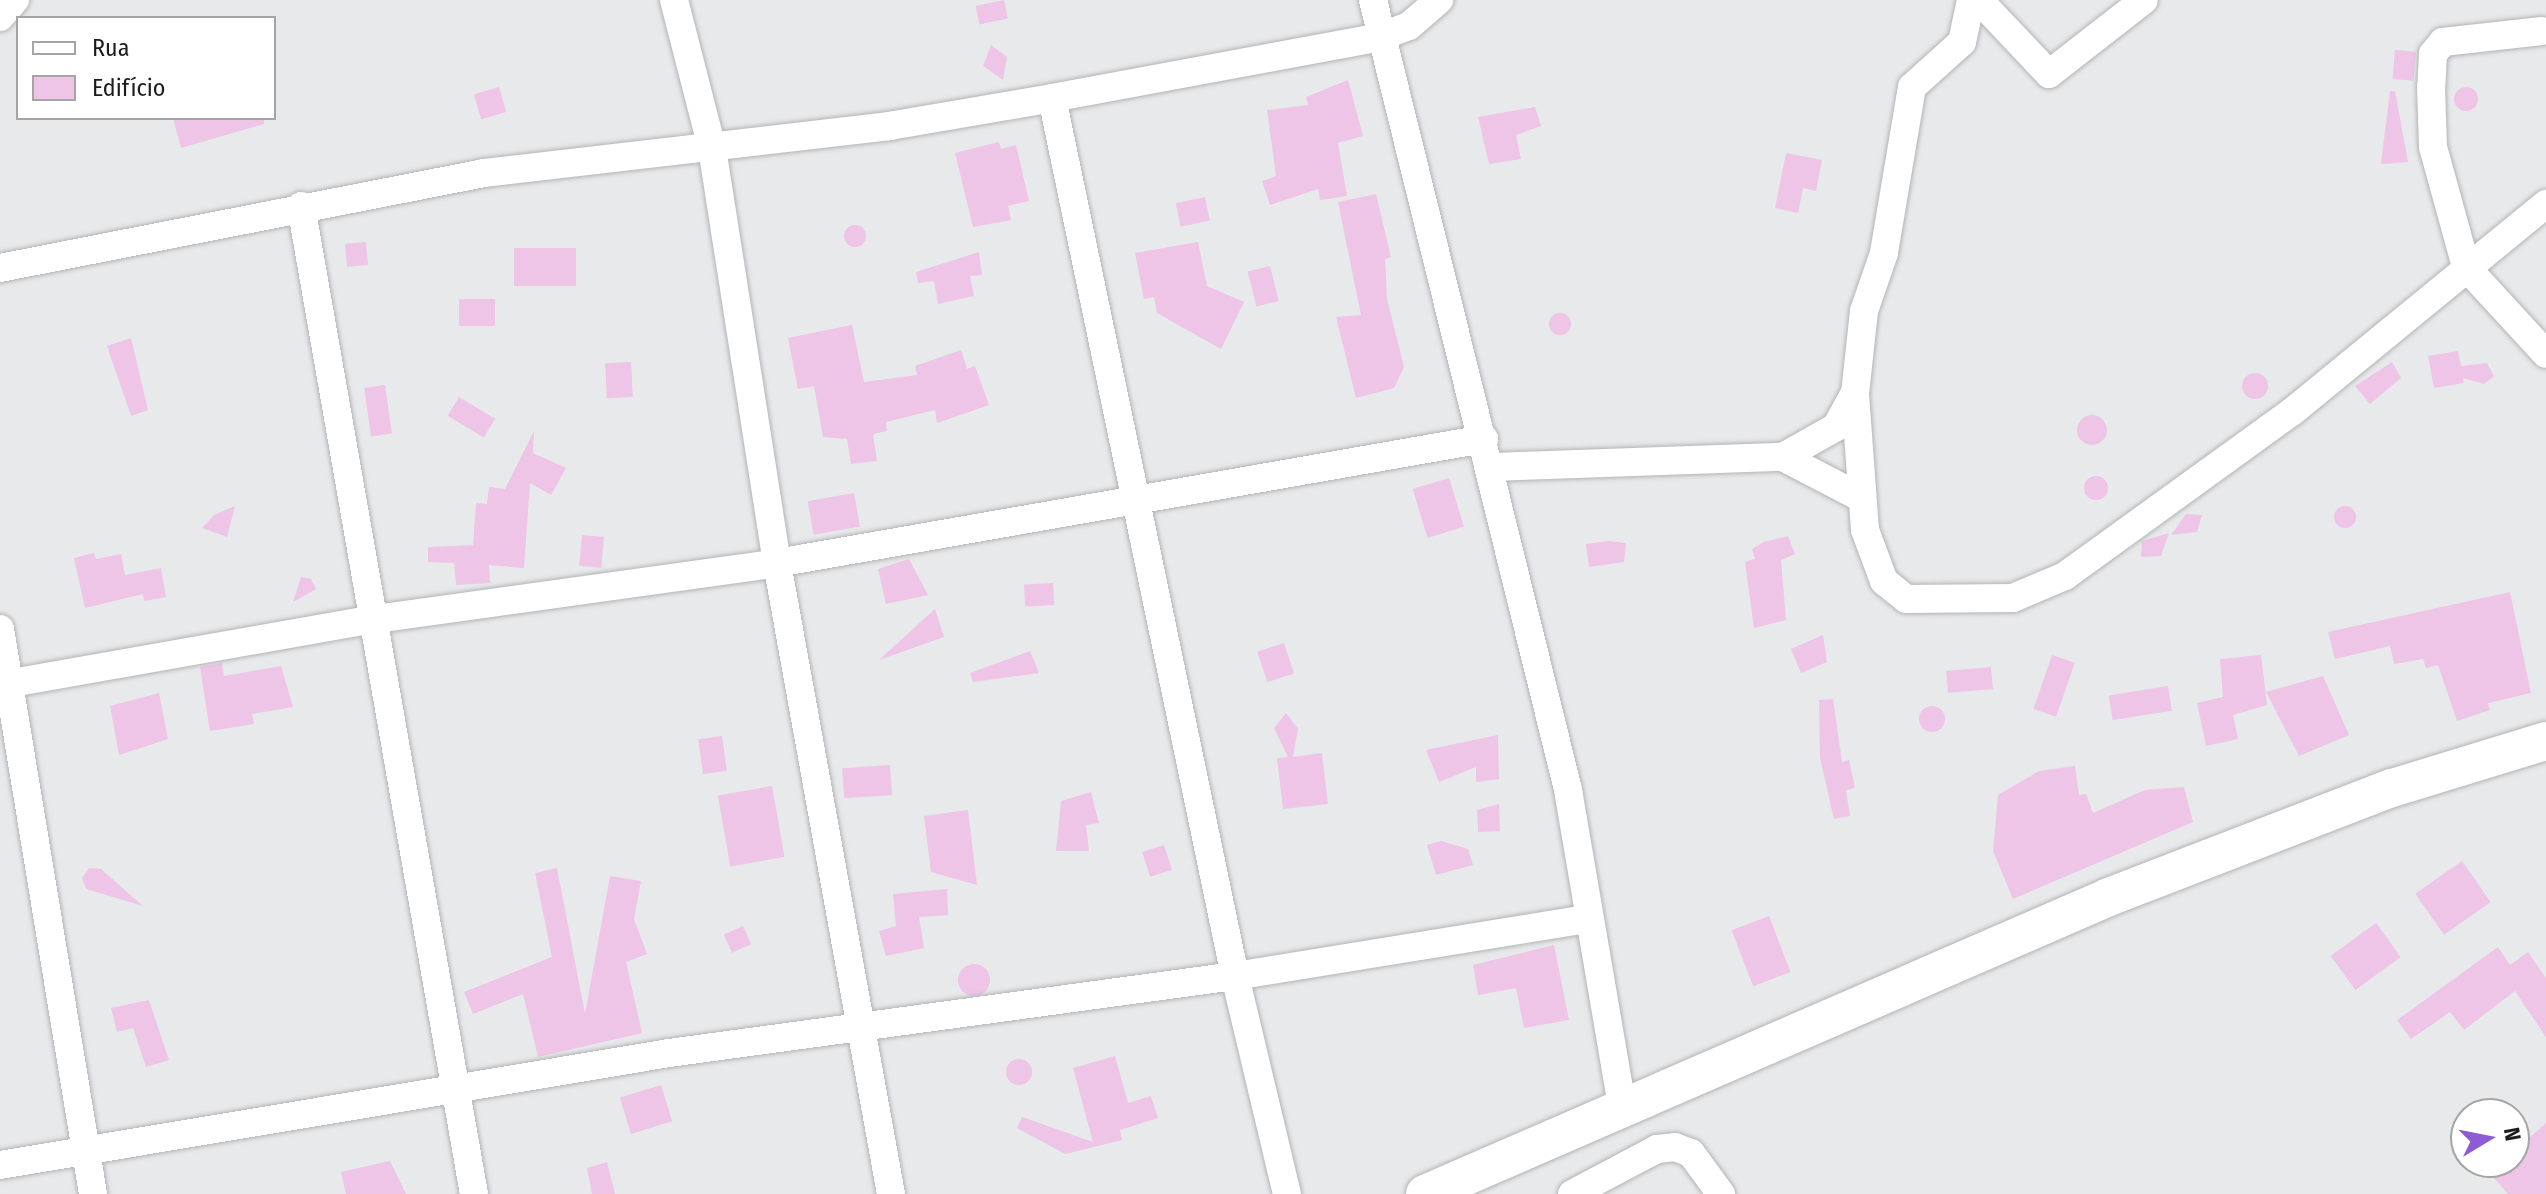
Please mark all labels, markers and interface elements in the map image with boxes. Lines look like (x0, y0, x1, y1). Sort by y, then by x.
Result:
legend (16, 16, 276, 120)
text: Rua (92, 34, 129, 62)
text: Edifício (92, 74, 165, 102)
north arrow (2450, 1098, 2530, 1178)
text: N (2498, 1125, 2527, 1143)

